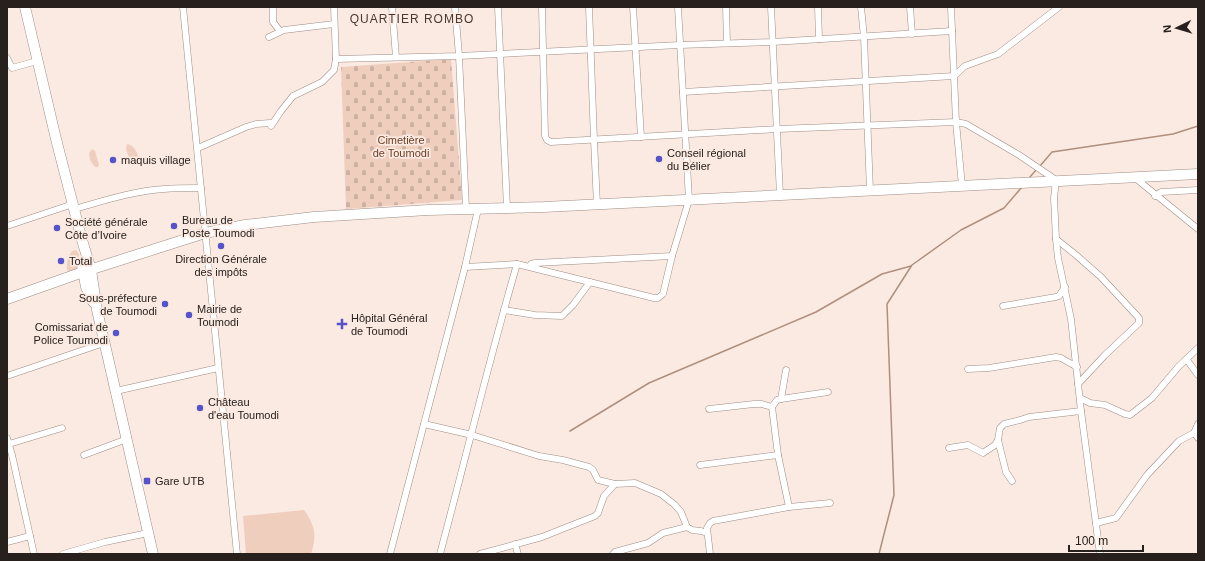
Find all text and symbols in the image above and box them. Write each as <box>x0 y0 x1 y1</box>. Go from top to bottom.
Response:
north arrow <box>1157 8 1197 48</box>
district label: QUARTIER ROMBO <box>350 12 474 26</box>
text: N <box>1161 24 1173 33</box>
park label: Cimetière de Toumodi <box>373 134 429 159</box>
place label: Conseil régional du Bélier <box>667 147 746 172</box>
place label: maquis village <box>121 154 191 166</box>
marker: Conseil régional du Bélier <box>654 154 664 164</box>
marker: maquis village <box>108 155 118 165</box>
place label: Bureau de Poste Toumodi <box>182 214 255 239</box>
place label: Société générale Côte d’Ivoire <box>65 216 148 241</box>
marker: Bureau de Poste Toumodi <box>169 221 179 231</box>
marker: Société générale Côte d’Ivoire <box>52 223 62 233</box>
marker: Direction Générale des impôts <box>216 241 226 251</box>
place label: Direction Générale des impôts <box>175 253 267 278</box>
place label: Total <box>69 255 92 267</box>
marker: Total <box>56 256 66 266</box>
place label: Sous-préfecture de Toumodi <box>79 292 157 317</box>
marker: Sous-préfecture de Toumodi <box>160 299 170 309</box>
place label: Mairie de Toumodi <box>197 303 242 328</box>
marker: Mairie de Toumodi <box>184 310 194 320</box>
place label: Hôpital Général de Toumodi <box>351 312 427 337</box>
marker: Hôpital Général de Toumodi <box>336 318 348 330</box>
place label: Comissariat de Police Toumodi <box>34 321 108 346</box>
marker: Comissariat de Police Toumodi <box>111 328 121 338</box>
place label: Château d'eau Toumodi <box>208 396 279 421</box>
marker: Château d'eau Toumodi <box>195 403 205 413</box>
place label: Gare UTB <box>155 475 205 487</box>
marker: Gare UTB <box>142 476 152 486</box>
scale bar <box>1069 527 1143 553</box>
text: 100 m <box>1075 534 1108 548</box>

